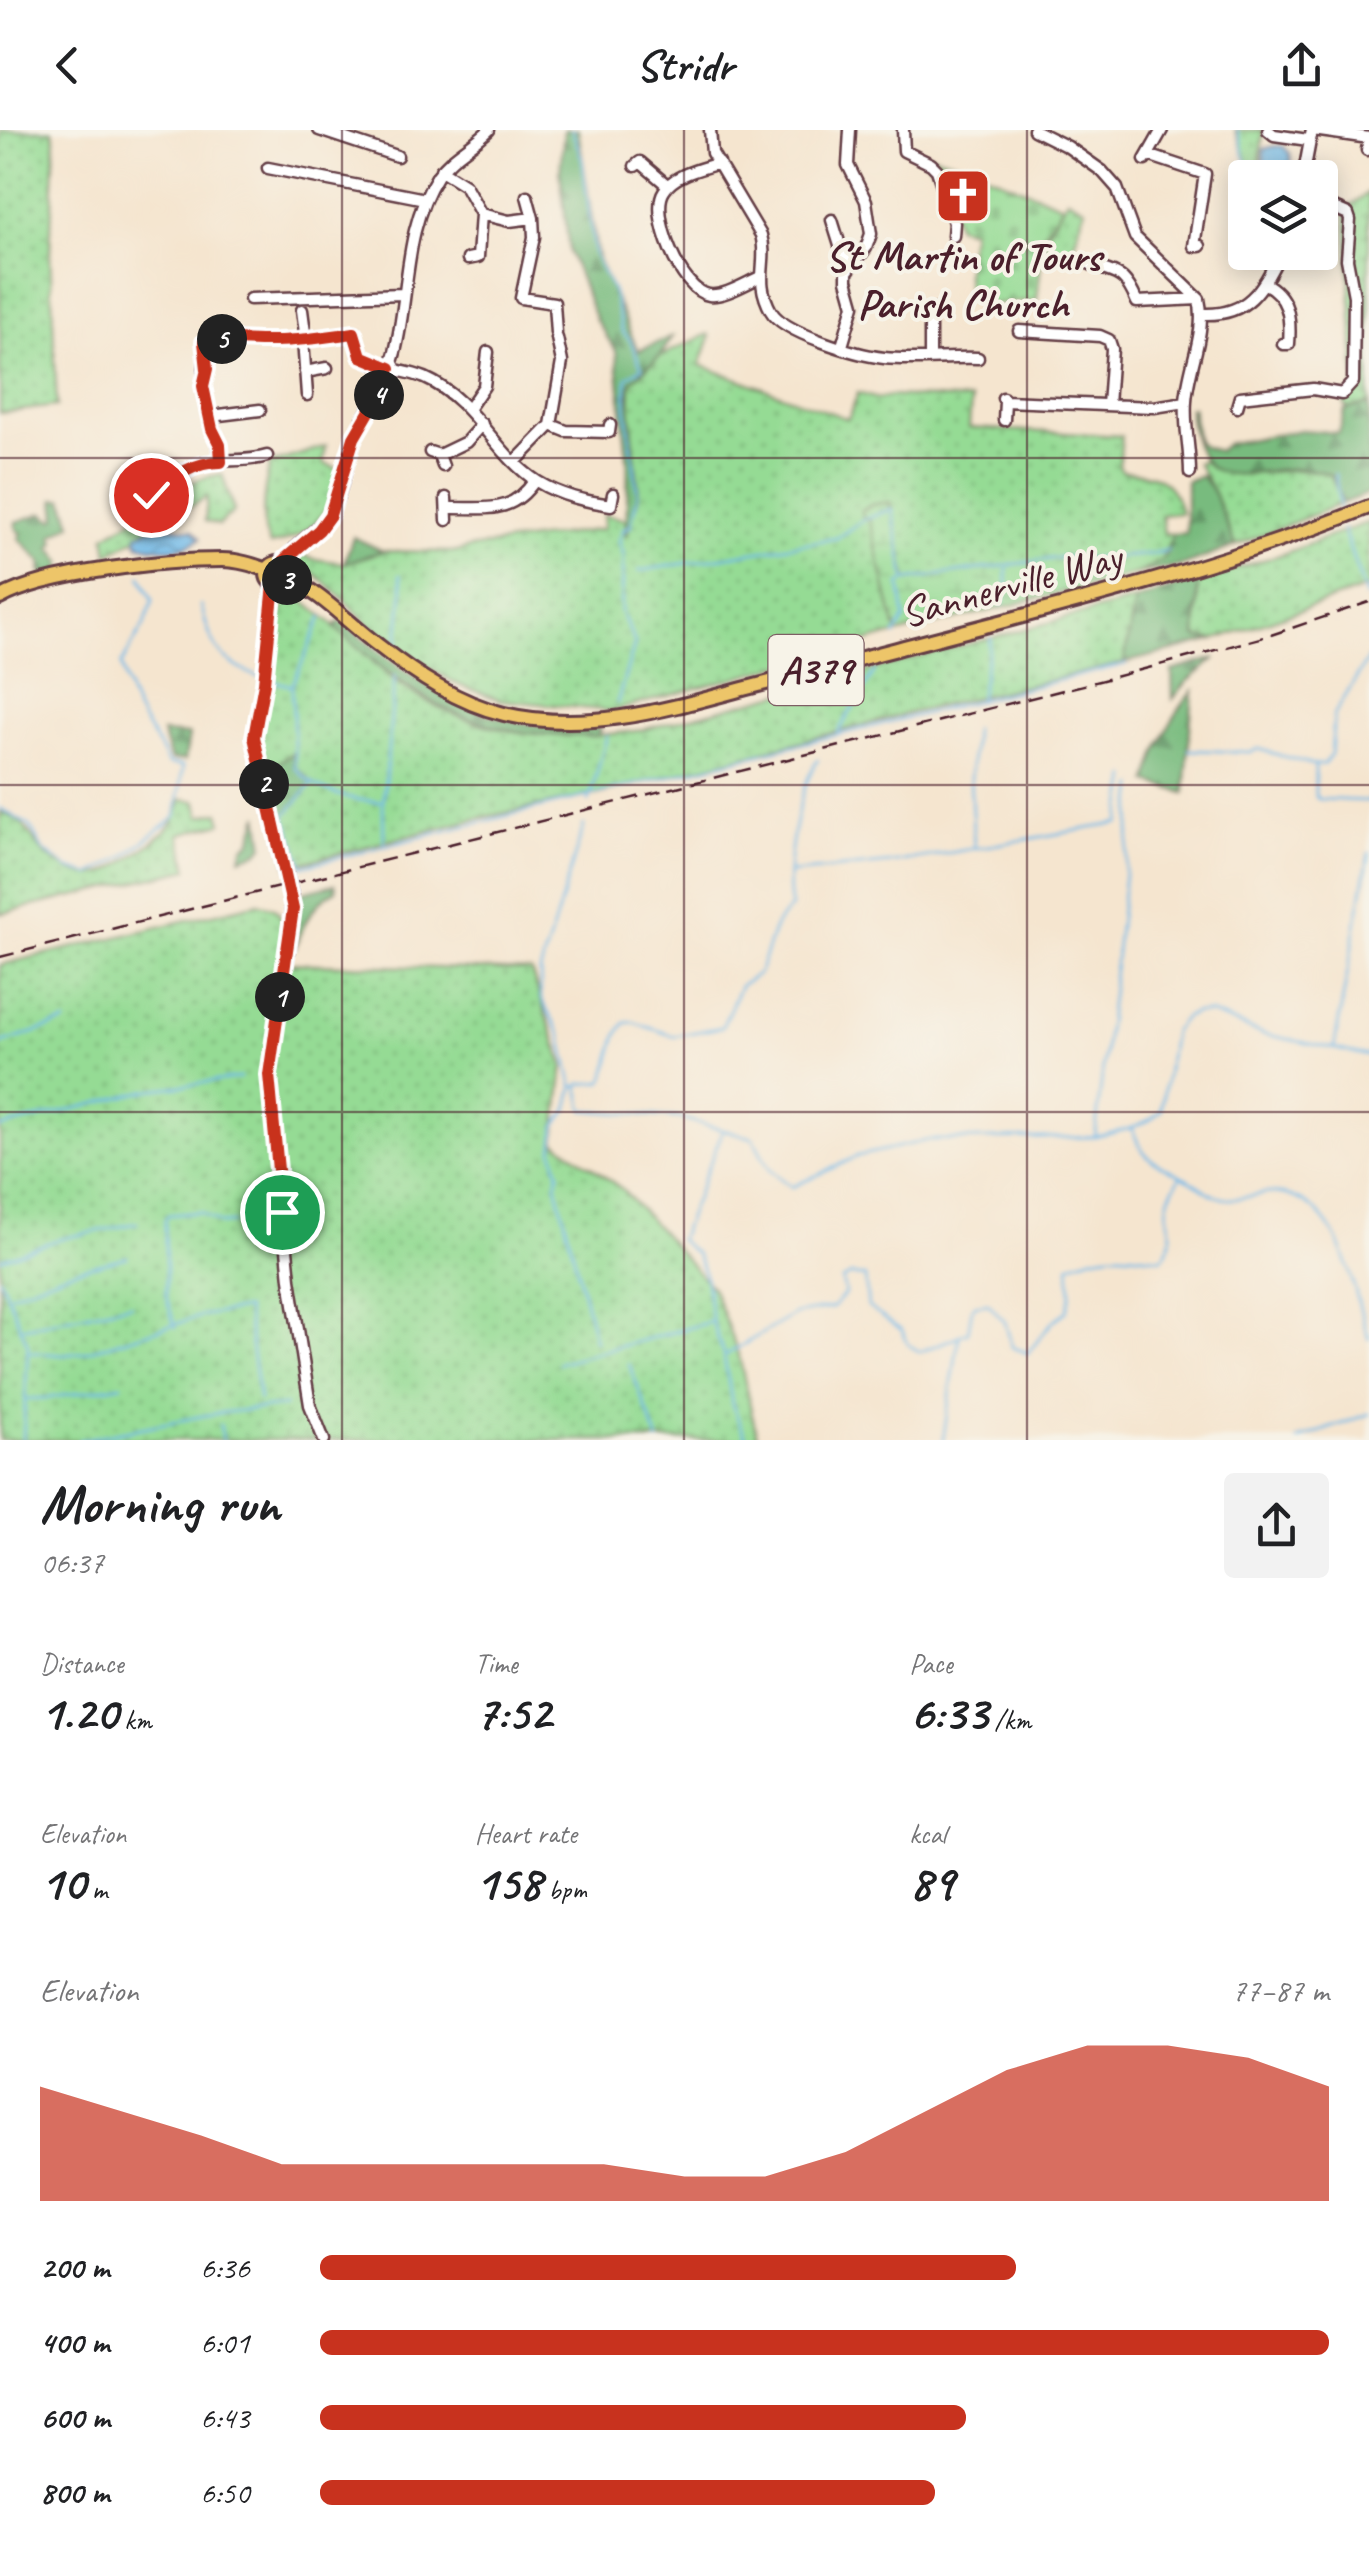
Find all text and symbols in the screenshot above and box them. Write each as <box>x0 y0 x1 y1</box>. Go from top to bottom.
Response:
text: Stridr <box>636 37 733 94</box>
icon: back <box>40 38 95 93</box>
icon: share <box>1274 38 1329 93</box>
map controls <box>1228 160 1338 270</box>
button: layers <box>1228 160 1338 270</box>
church icon: St Martin of Tours Parish Church <box>933 166 993 226</box>
place label: St Martin of Tours Parish Church <box>825 230 1105 331</box>
pin: 5 <box>197 314 247 364</box>
text: 5 <box>216 321 228 356</box>
pin: 4 <box>354 370 404 420</box>
text: 4 <box>373 377 385 412</box>
pin <box>109 453 194 538</box>
icon: check <box>124 468 179 523</box>
street label: Sannerville Way <box>895 529 1131 640</box>
pin: 3 <box>262 555 312 605</box>
text: 3 <box>281 562 293 597</box>
road number: A379 <box>768 635 864 705</box>
pin: 2 <box>239 759 289 809</box>
text: 2 <box>258 766 270 801</box>
pin: 1 <box>255 972 305 1022</box>
text: 1 <box>274 979 286 1014</box>
pin <box>240 1170 325 1255</box>
icon: arrive <box>255 1185 310 1240</box>
text: Morning run <box>40 1469 280 1539</box>
button: share <box>1224 1473 1329 1578</box>
text: 06:37 <box>40 1542 104 1583</box>
text: Distance <box>40 1646 124 1681</box>
text: Time <box>475 1646 518 1681</box>
text: Pace <box>909 1646 952 1681</box>
text: 1.20 <box>40 1681 117 1744</box>
text: 7:52 <box>475 1681 551 1744</box>
text: 6:33 <box>909 1681 988 1744</box>
text: km <box>117 1702 152 1737</box>
text: /km <box>988 1702 1031 1737</box>
text: Elevation <box>40 1816 126 1851</box>
text: Heart rate <box>475 1816 577 1851</box>
text: kcal <box>909 1816 946 1851</box>
text: 10 <box>40 1851 85 1914</box>
text: 158 <box>475 1851 541 1914</box>
text: 89 <box>909 1851 954 1914</box>
text: m <box>85 1872 107 1907</box>
text: bpm <box>541 1872 587 1907</box>
text: Elevation <box>40 1970 138 2011</box>
text: 77–87 m <box>1231 1970 1329 2011</box>
text: 200 m <box>40 2247 109 2288</box>
text: 6:36 <box>200 2247 250 2288</box>
text: 400 m <box>40 2322 109 2363</box>
text: 6:01 <box>200 2322 250 2363</box>
text: 600 m <box>40 2397 110 2438</box>
text: 6:43 <box>200 2397 250 2438</box>
text: 800 m <box>40 2472 109 2513</box>
text: 6:50 <box>200 2472 250 2513</box>

